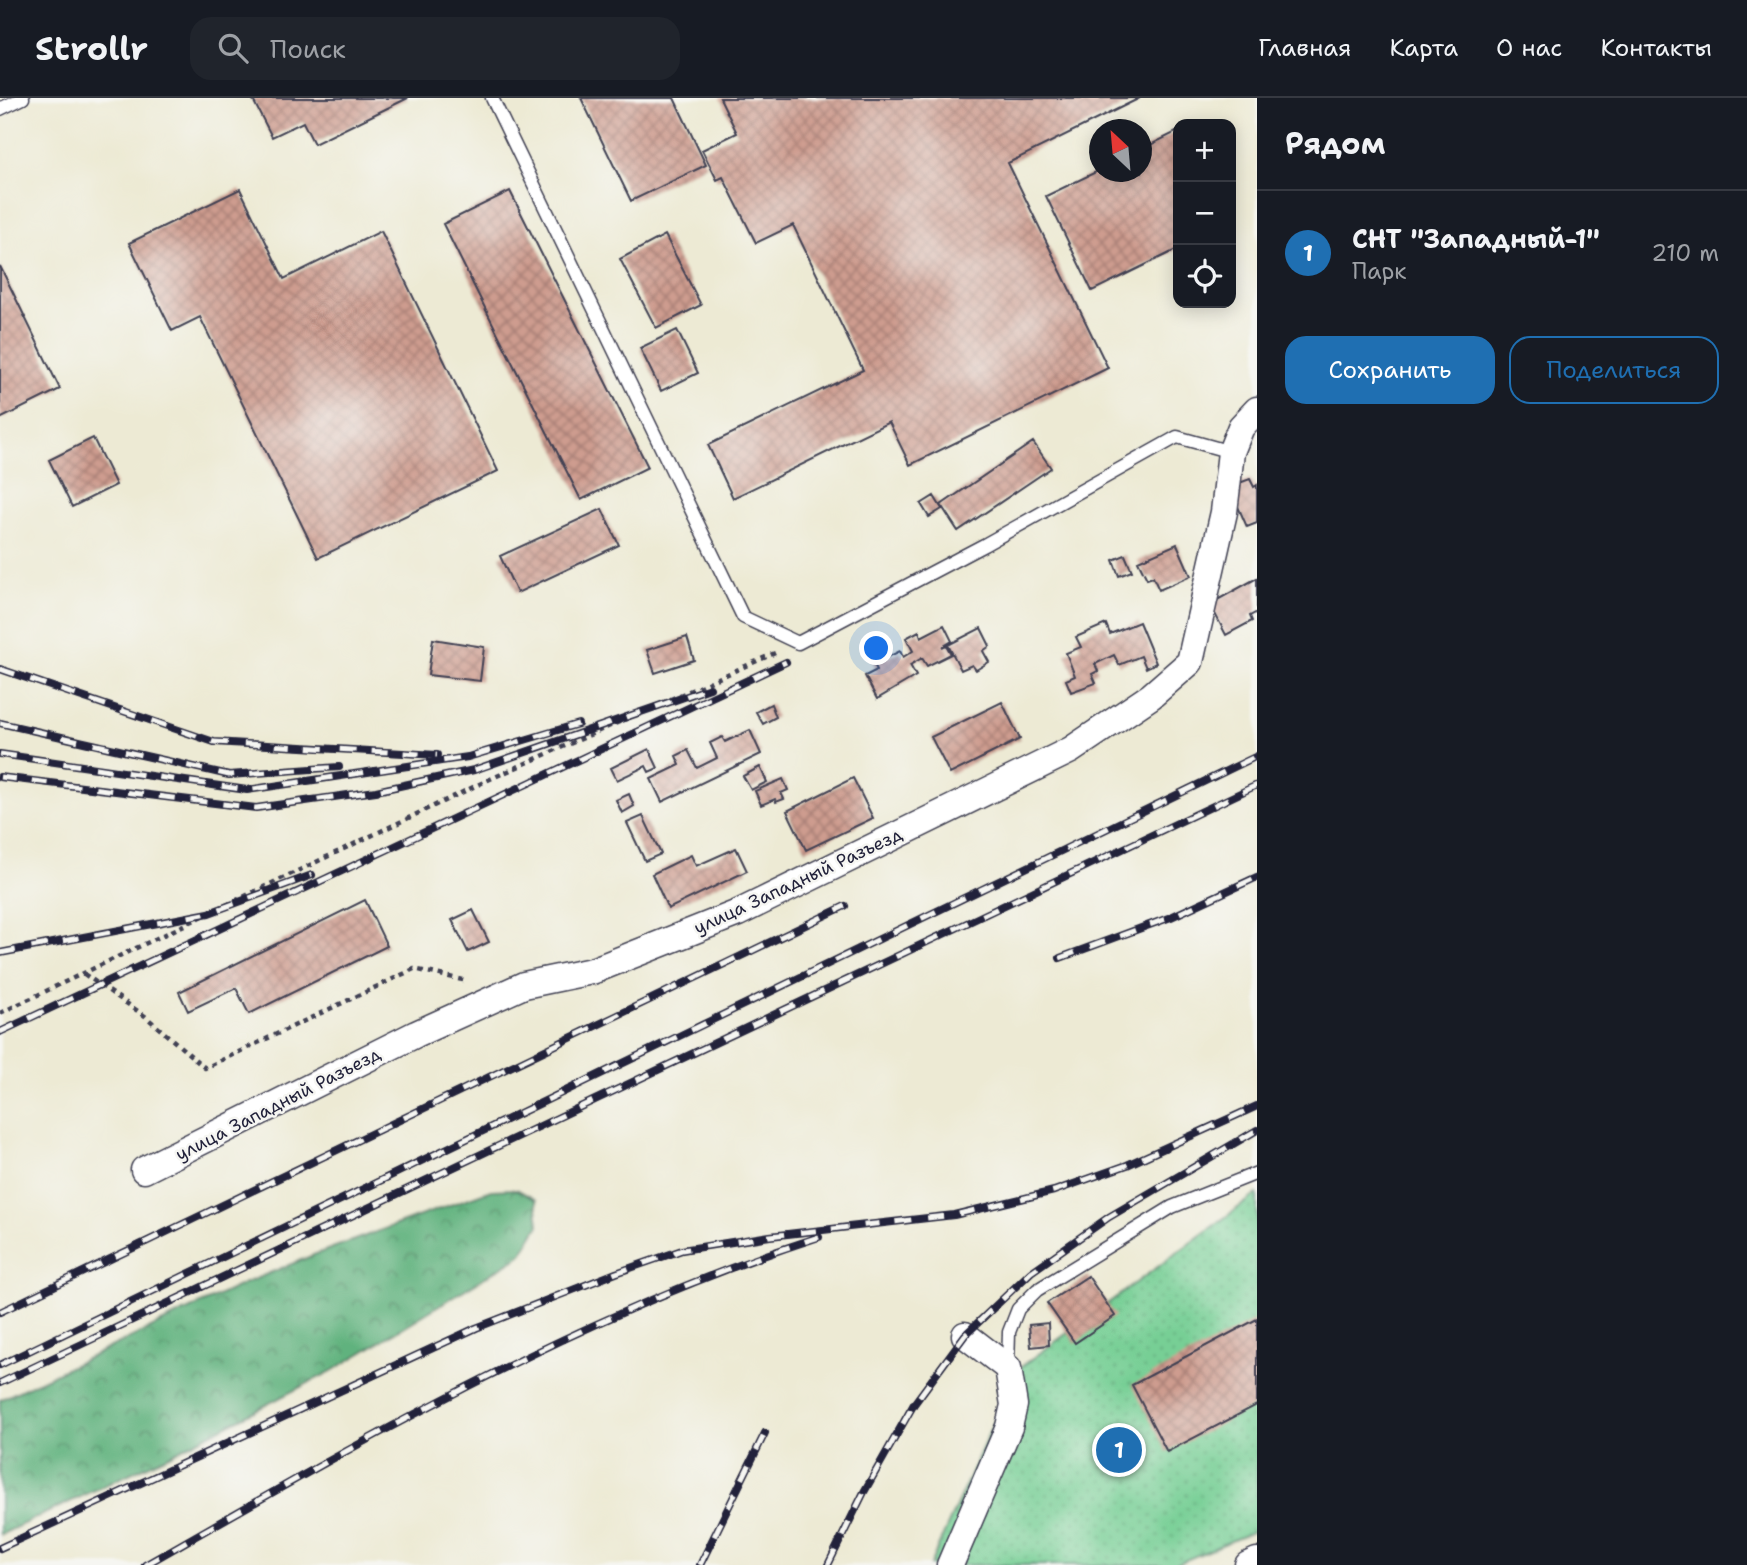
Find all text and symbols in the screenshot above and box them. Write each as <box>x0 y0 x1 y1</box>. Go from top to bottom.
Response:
search box <box>190 17 680 80</box>
text: Strollr <box>35 26 148 71</box>
icon: search <box>214 29 252 67</box>
text: Поиск <box>270 31 346 66</box>
text: Главная <box>1258 32 1351 64</box>
text: Карта <box>1389 32 1458 64</box>
text: О нас <box>1496 32 1562 64</box>
text: Контакты <box>1600 32 1712 64</box>
north arrow <box>1089 119 1152 182</box>
map controls <box>1173 119 1236 308</box>
button: + <box>1173 119 1236 182</box>
text: Рядом <box>1285 123 1385 164</box>
button: − <box>1173 182 1236 245</box>
text: СНТ "Западный-1" <box>1352 221 1600 256</box>
text: 1 <box>1303 238 1313 268</box>
text: 210 m <box>1651 238 1719 268</box>
button: locate <box>1173 245 1236 308</box>
text: Парк <box>1352 256 1407 286</box>
button: Сохранить <box>1285 336 1495 404</box>
button: Поделиться <box>1509 336 1719 404</box>
your location <box>859 631 893 665</box>
street label: улица Западный Разъезд <box>690 822 907 940</box>
street label: улица Западный Разъезд <box>171 1041 385 1166</box>
pin: 1 <box>1096 1424 1142 1476</box>

